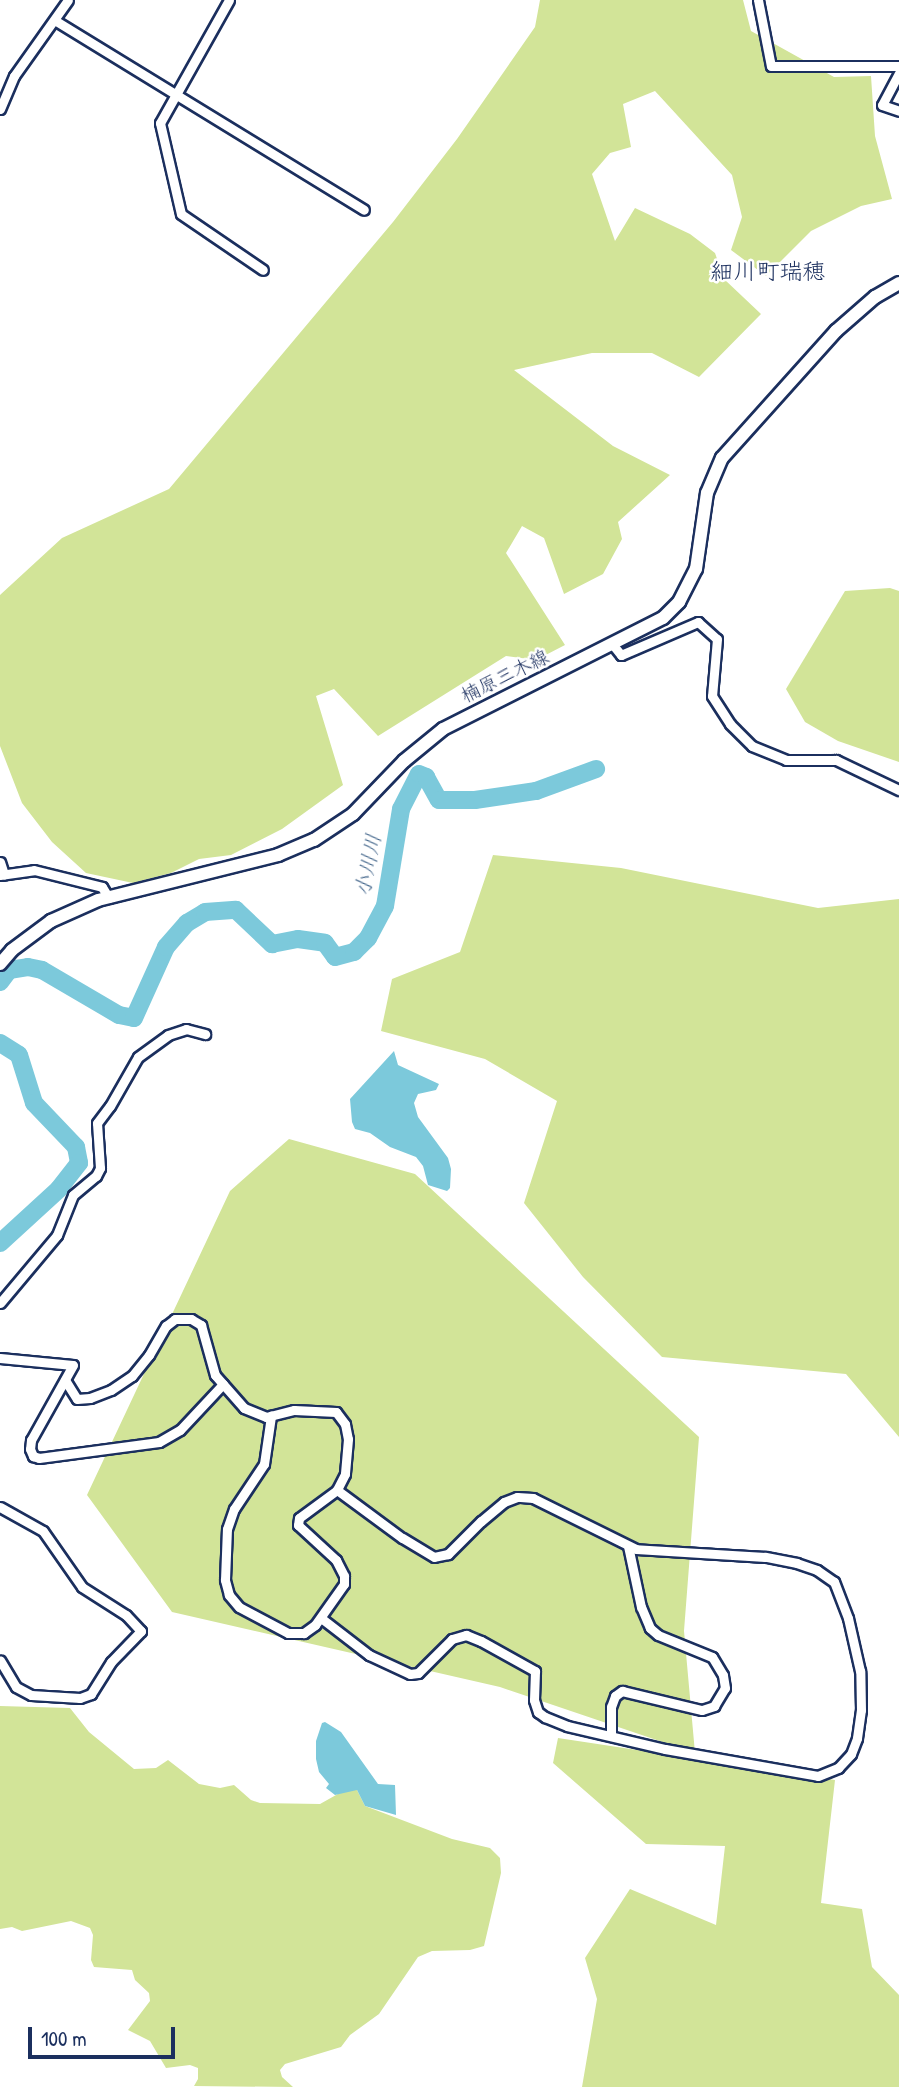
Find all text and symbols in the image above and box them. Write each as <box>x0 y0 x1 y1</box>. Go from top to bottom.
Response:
district label: 細川町瑞穂 <box>711 257 825 285</box>
street label: 楠原三木線 <box>457 645 553 707</box>
water label: 小川川 <box>350 832 386 898</box>
scale bar <box>32 2014 178 2058</box>
text: 100 m <box>41 2024 87 2053</box>

